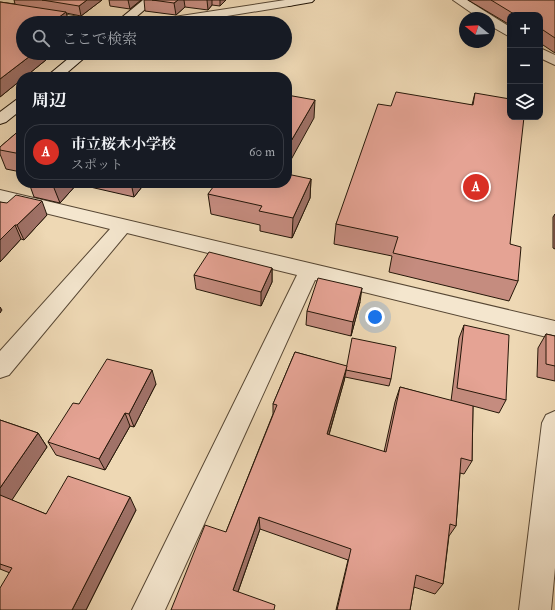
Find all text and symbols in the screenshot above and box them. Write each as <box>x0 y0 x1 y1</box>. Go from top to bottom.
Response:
north arrow <box>459 12 495 48</box>
map controls <box>507 12 543 120</box>
button: + <box>507 12 543 48</box>
search box <box>16 16 292 60</box>
icon: search <box>30 27 52 49</box>
text: ここで検索 <box>62 30 137 49</box>
button: − <box>507 48 543 84</box>
button: layers <box>507 84 543 120</box>
text: 周辺 <box>32 90 66 111</box>
text: 市立桜木小学校 <box>71 135 176 154</box>
text: A <box>42 144 50 160</box>
text: 60 m <box>249 144 275 160</box>
text: スポット <box>71 157 123 173</box>
pin: A <box>463 172 489 202</box>
your location <box>365 307 385 327</box>

